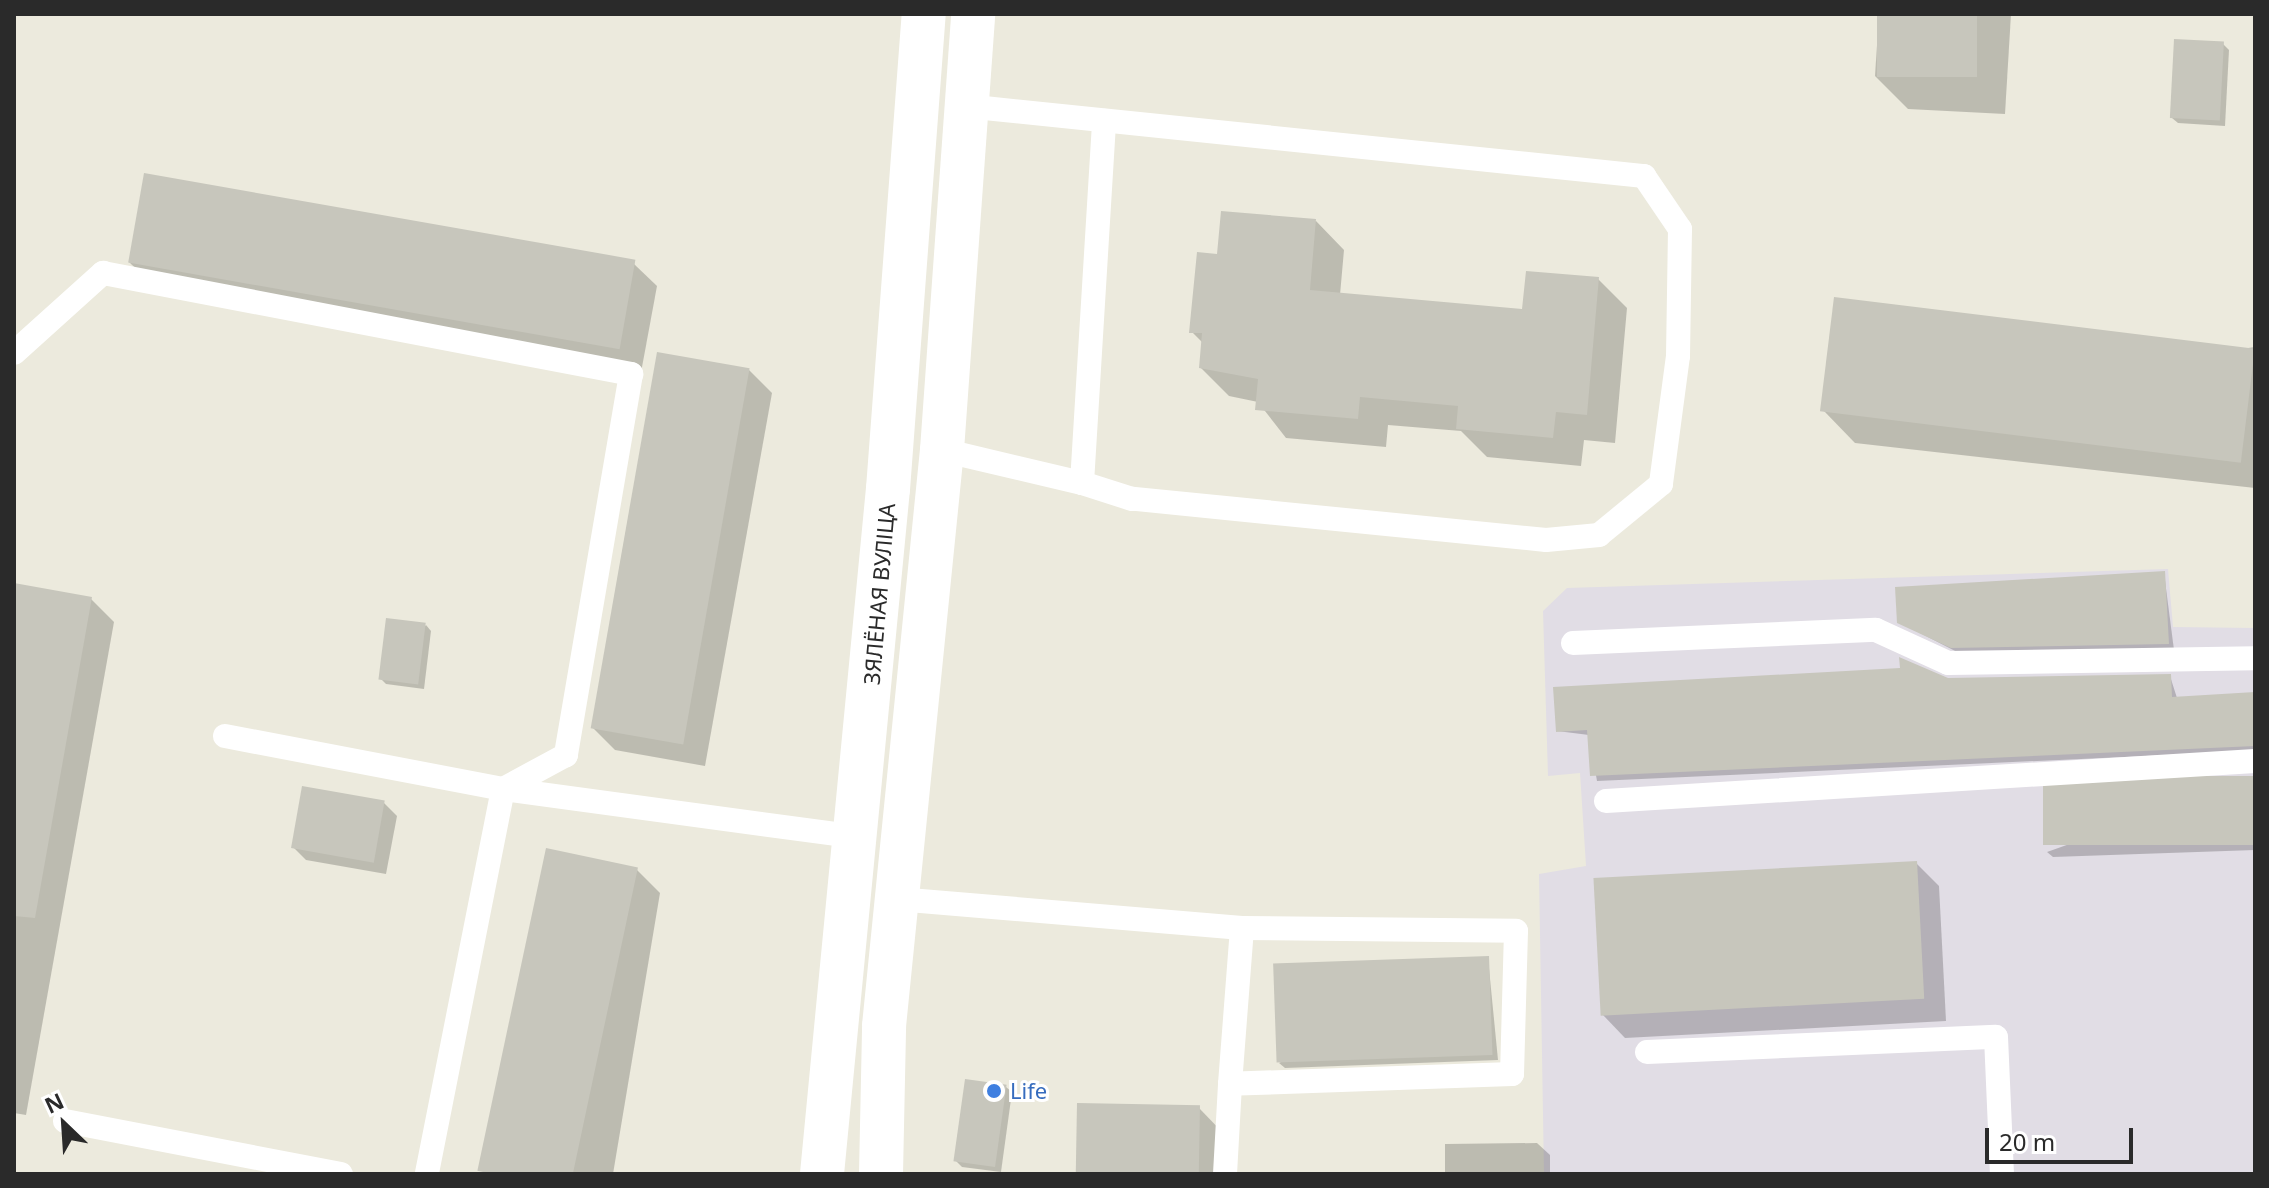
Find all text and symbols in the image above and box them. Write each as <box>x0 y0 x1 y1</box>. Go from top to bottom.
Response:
street label: ЗЯЛЁНАЯ ВУЛІЦА <box>858 502 900 686</box>
place label: Life <box>1010 1078 1047 1104</box>
marker: Life <box>985 1082 1003 1100</box>
north arrow <box>24 1084 104 1164</box>
text: N <box>39 1085 68 1120</box>
scale bar <box>1989 1112 2137 1162</box>
text: 20 m <box>1999 1125 2055 1158</box>

